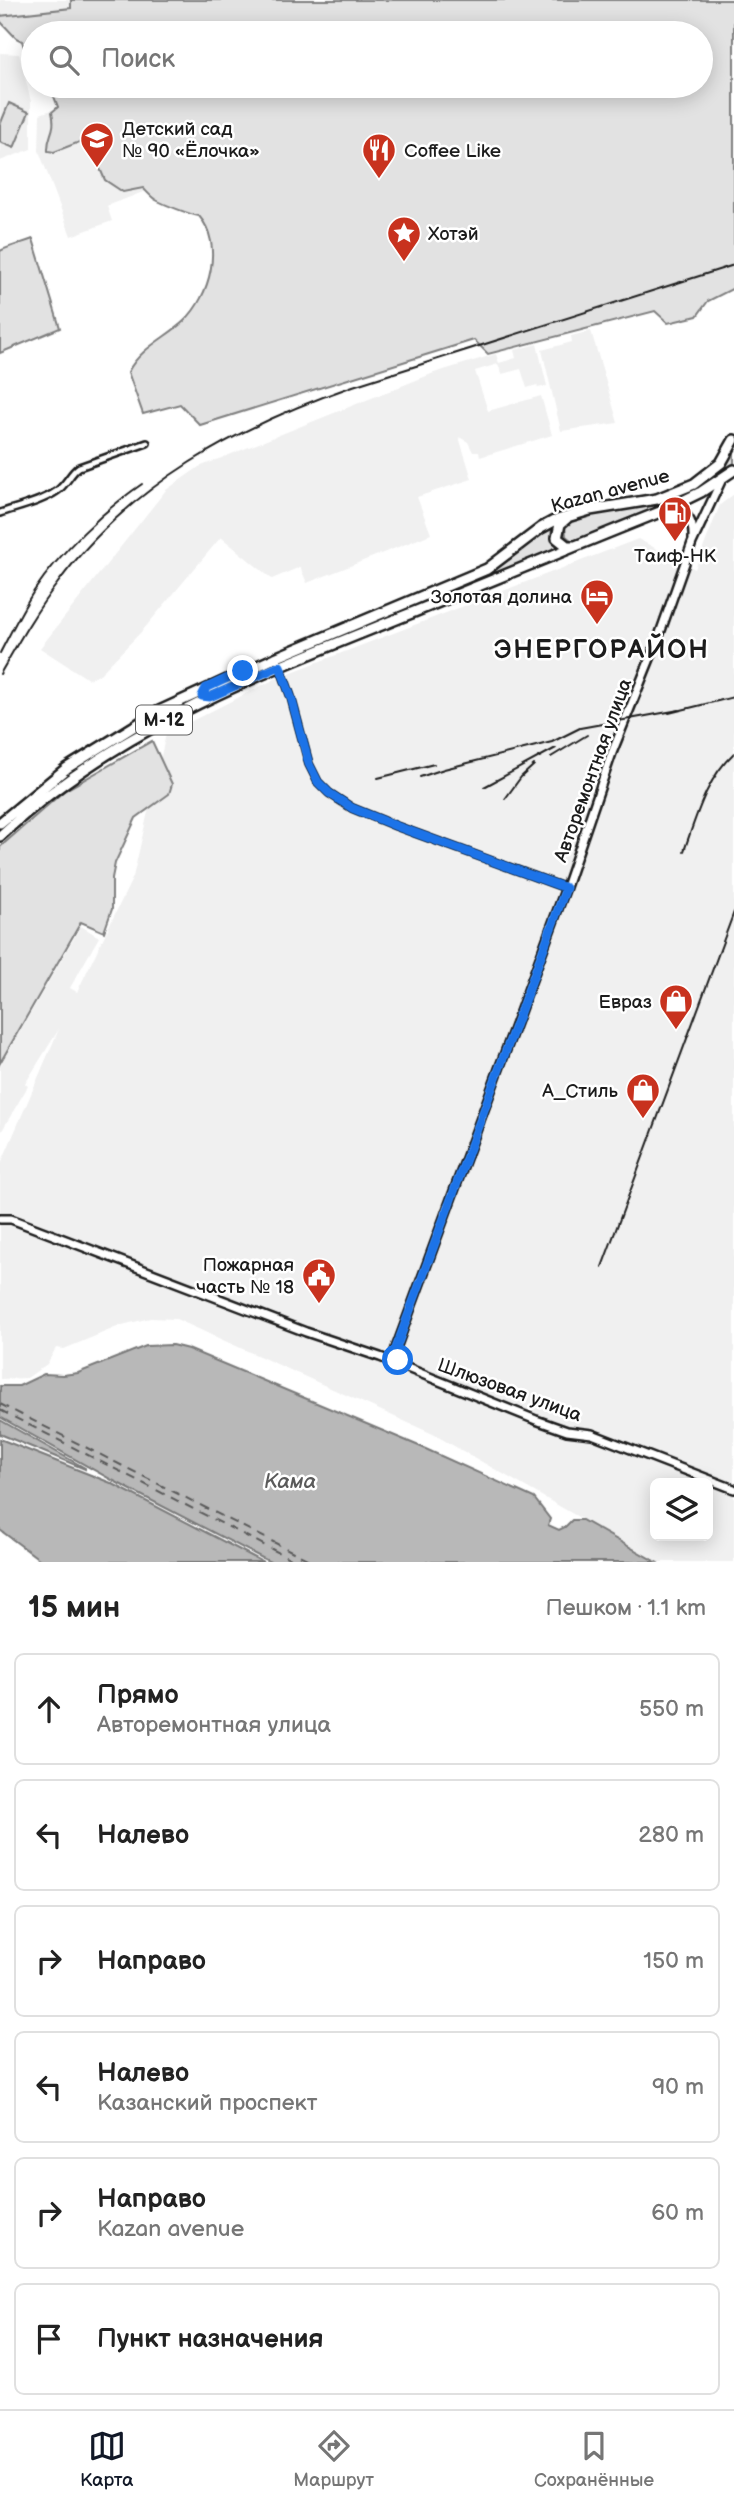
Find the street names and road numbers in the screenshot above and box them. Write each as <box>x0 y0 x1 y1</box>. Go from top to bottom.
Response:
street label: Kazan avenue <box>549 465 672 518</box>
street label: Авторемонтная улица <box>549 676 637 866</box>
road number: М-12 <box>136 706 192 734</box>
street label: Шлюзовая улица <box>434 1354 585 1427</box>

